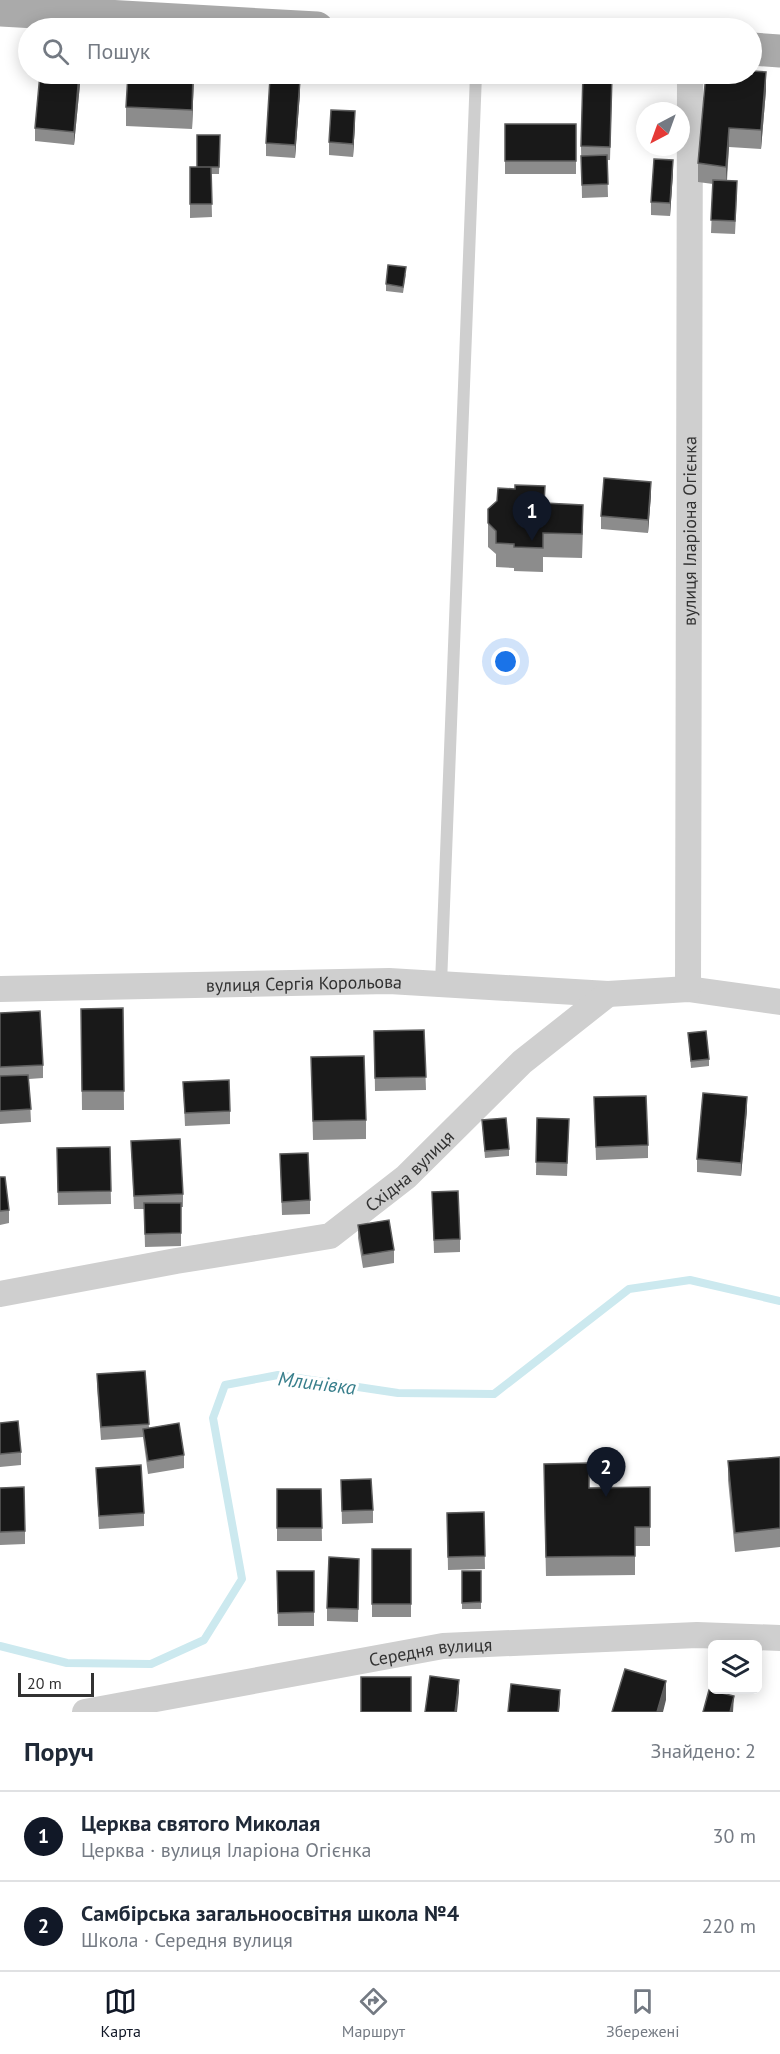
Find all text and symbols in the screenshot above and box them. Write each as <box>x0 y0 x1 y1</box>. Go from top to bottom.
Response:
search box <box>18 18 762 84</box>
icon: search <box>39 35 72 68</box>
text: Пошук <box>87 37 150 65</box>
north arrow <box>636 102 690 156</box>
street label: вулиця Іларіона Огієнка <box>677 436 701 626</box>
pin: 1 <box>512 492 552 541</box>
your location <box>491 647 520 676</box>
street label: вулиця Сергія Корольова <box>206 969 403 996</box>
street label: Східна вулиця <box>360 1125 459 1216</box>
water label: Млинівка <box>277 1365 358 1401</box>
pin: 2 <box>586 1448 626 1497</box>
street label: Середня вулиця <box>367 1632 493 1671</box>
map controls <box>708 1640 762 1694</box>
button: layers <box>708 1640 762 1694</box>
scale bar <box>18 1670 94 1698</box>
text: 20 m <box>27 1673 62 1693</box>
text: Поруч <box>24 1735 94 1768</box>
text: Знайдено: 2 <box>650 1738 756 1764</box>
text: Церква святого Миколая <box>81 1809 320 1837</box>
text: 1 <box>38 1823 49 1849</box>
text: 30 m <box>713 1823 756 1849</box>
text: Церква · вулиця Іларіона Огієнка <box>81 1837 371 1863</box>
text: Самбірська загальноосвітня школа №4 <box>81 1899 459 1927</box>
text: 2 <box>38 1913 49 1939</box>
text: 220 m <box>702 1913 756 1939</box>
text: Школа · Середня вулиця <box>81 1927 293 1953</box>
tab: Карта <box>100 1985 141 2041</box>
tab: Маршрут <box>342 1985 405 2041</box>
tab: Збережені <box>606 1985 680 2041</box>

